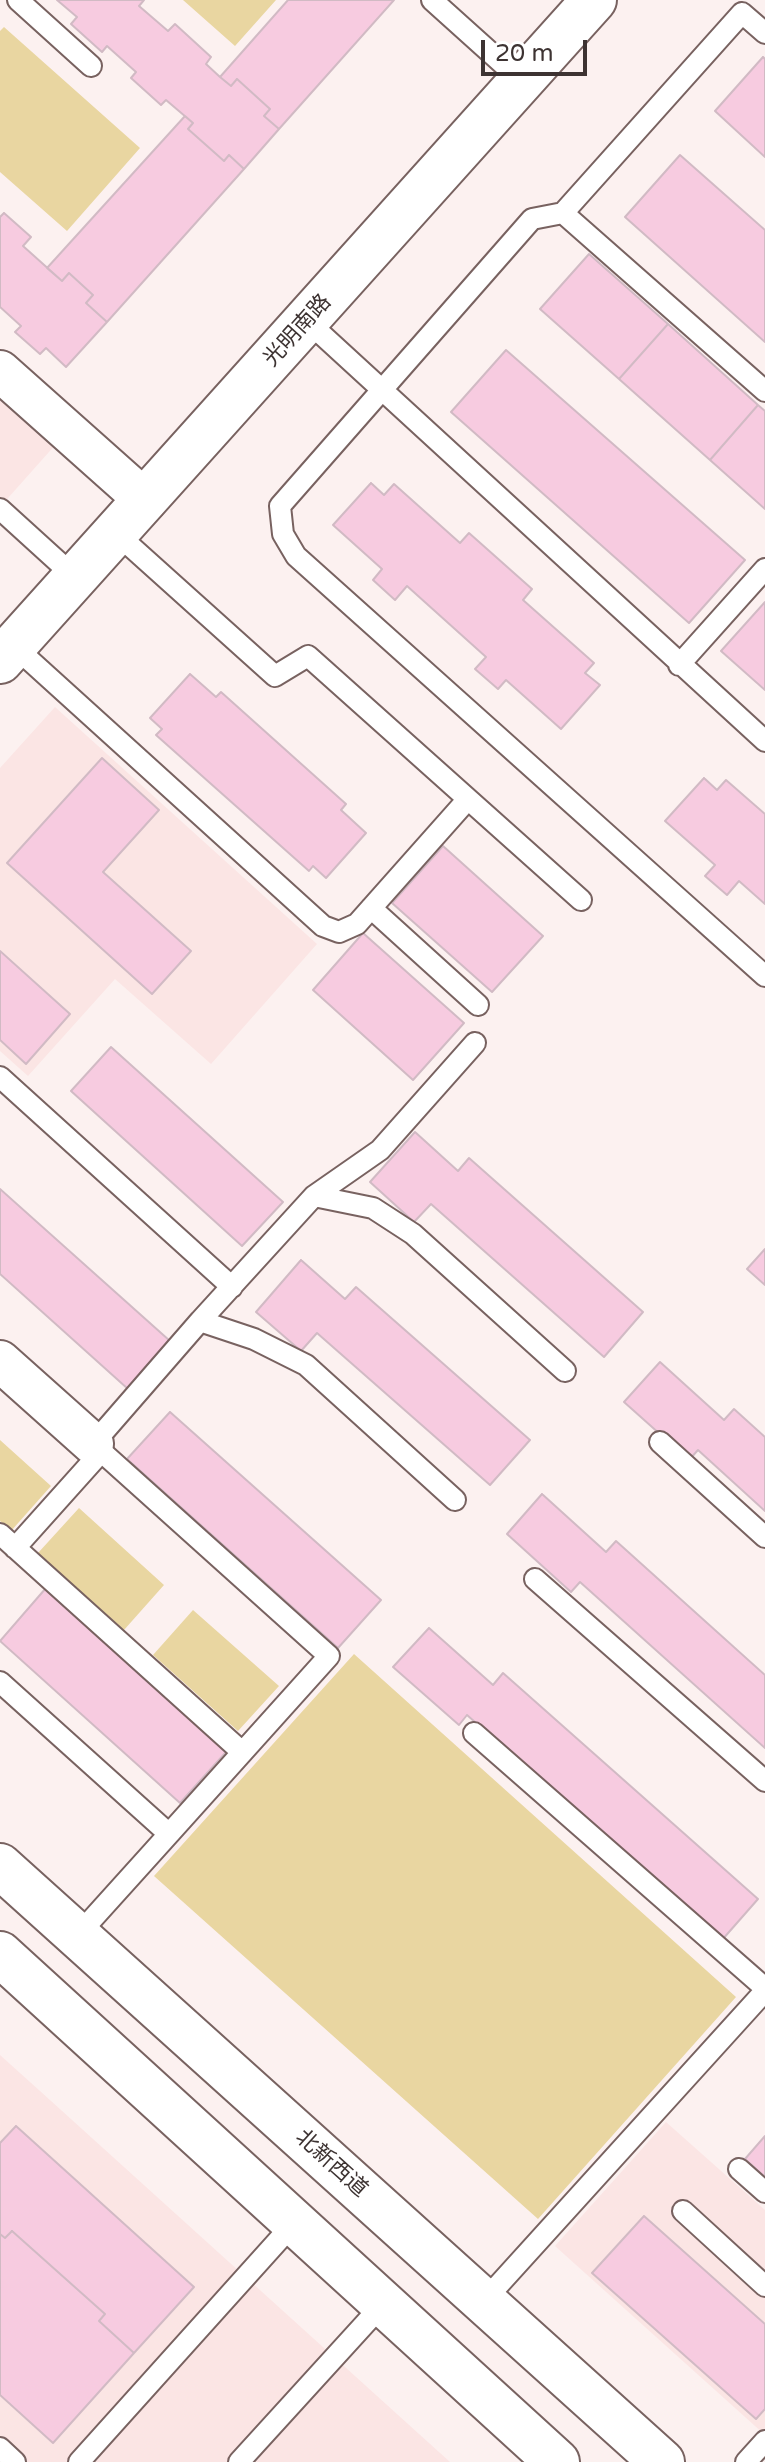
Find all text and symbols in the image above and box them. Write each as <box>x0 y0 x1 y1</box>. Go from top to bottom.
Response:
scale bar <box>485 24 591 74</box>
text: 20 m <box>495 39 553 68</box>
street label: 光明南路 <box>259 289 337 373</box>
street label: 北新西道 <box>289 2125 373 2203</box>

